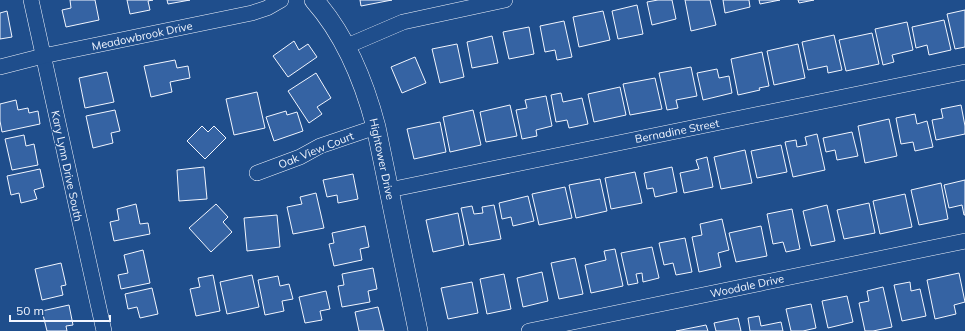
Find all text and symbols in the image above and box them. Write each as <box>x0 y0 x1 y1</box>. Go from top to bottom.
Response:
street label: Meadowbrook Drive <box>90 18 194 54</box>
street label: Kary Lynn Drive South <box>48 109 86 223</box>
street label: Bernadine Street <box>634 116 720 146</box>
street label: Hightower Drive <box>367 117 397 201</box>
street label: Oak View Court <box>276 128 356 172</box>
street label: Woodale Drive <box>709 271 785 301</box>
scale bar <box>10 297 110 323</box>
text: 50 m <box>16 303 44 318</box>

